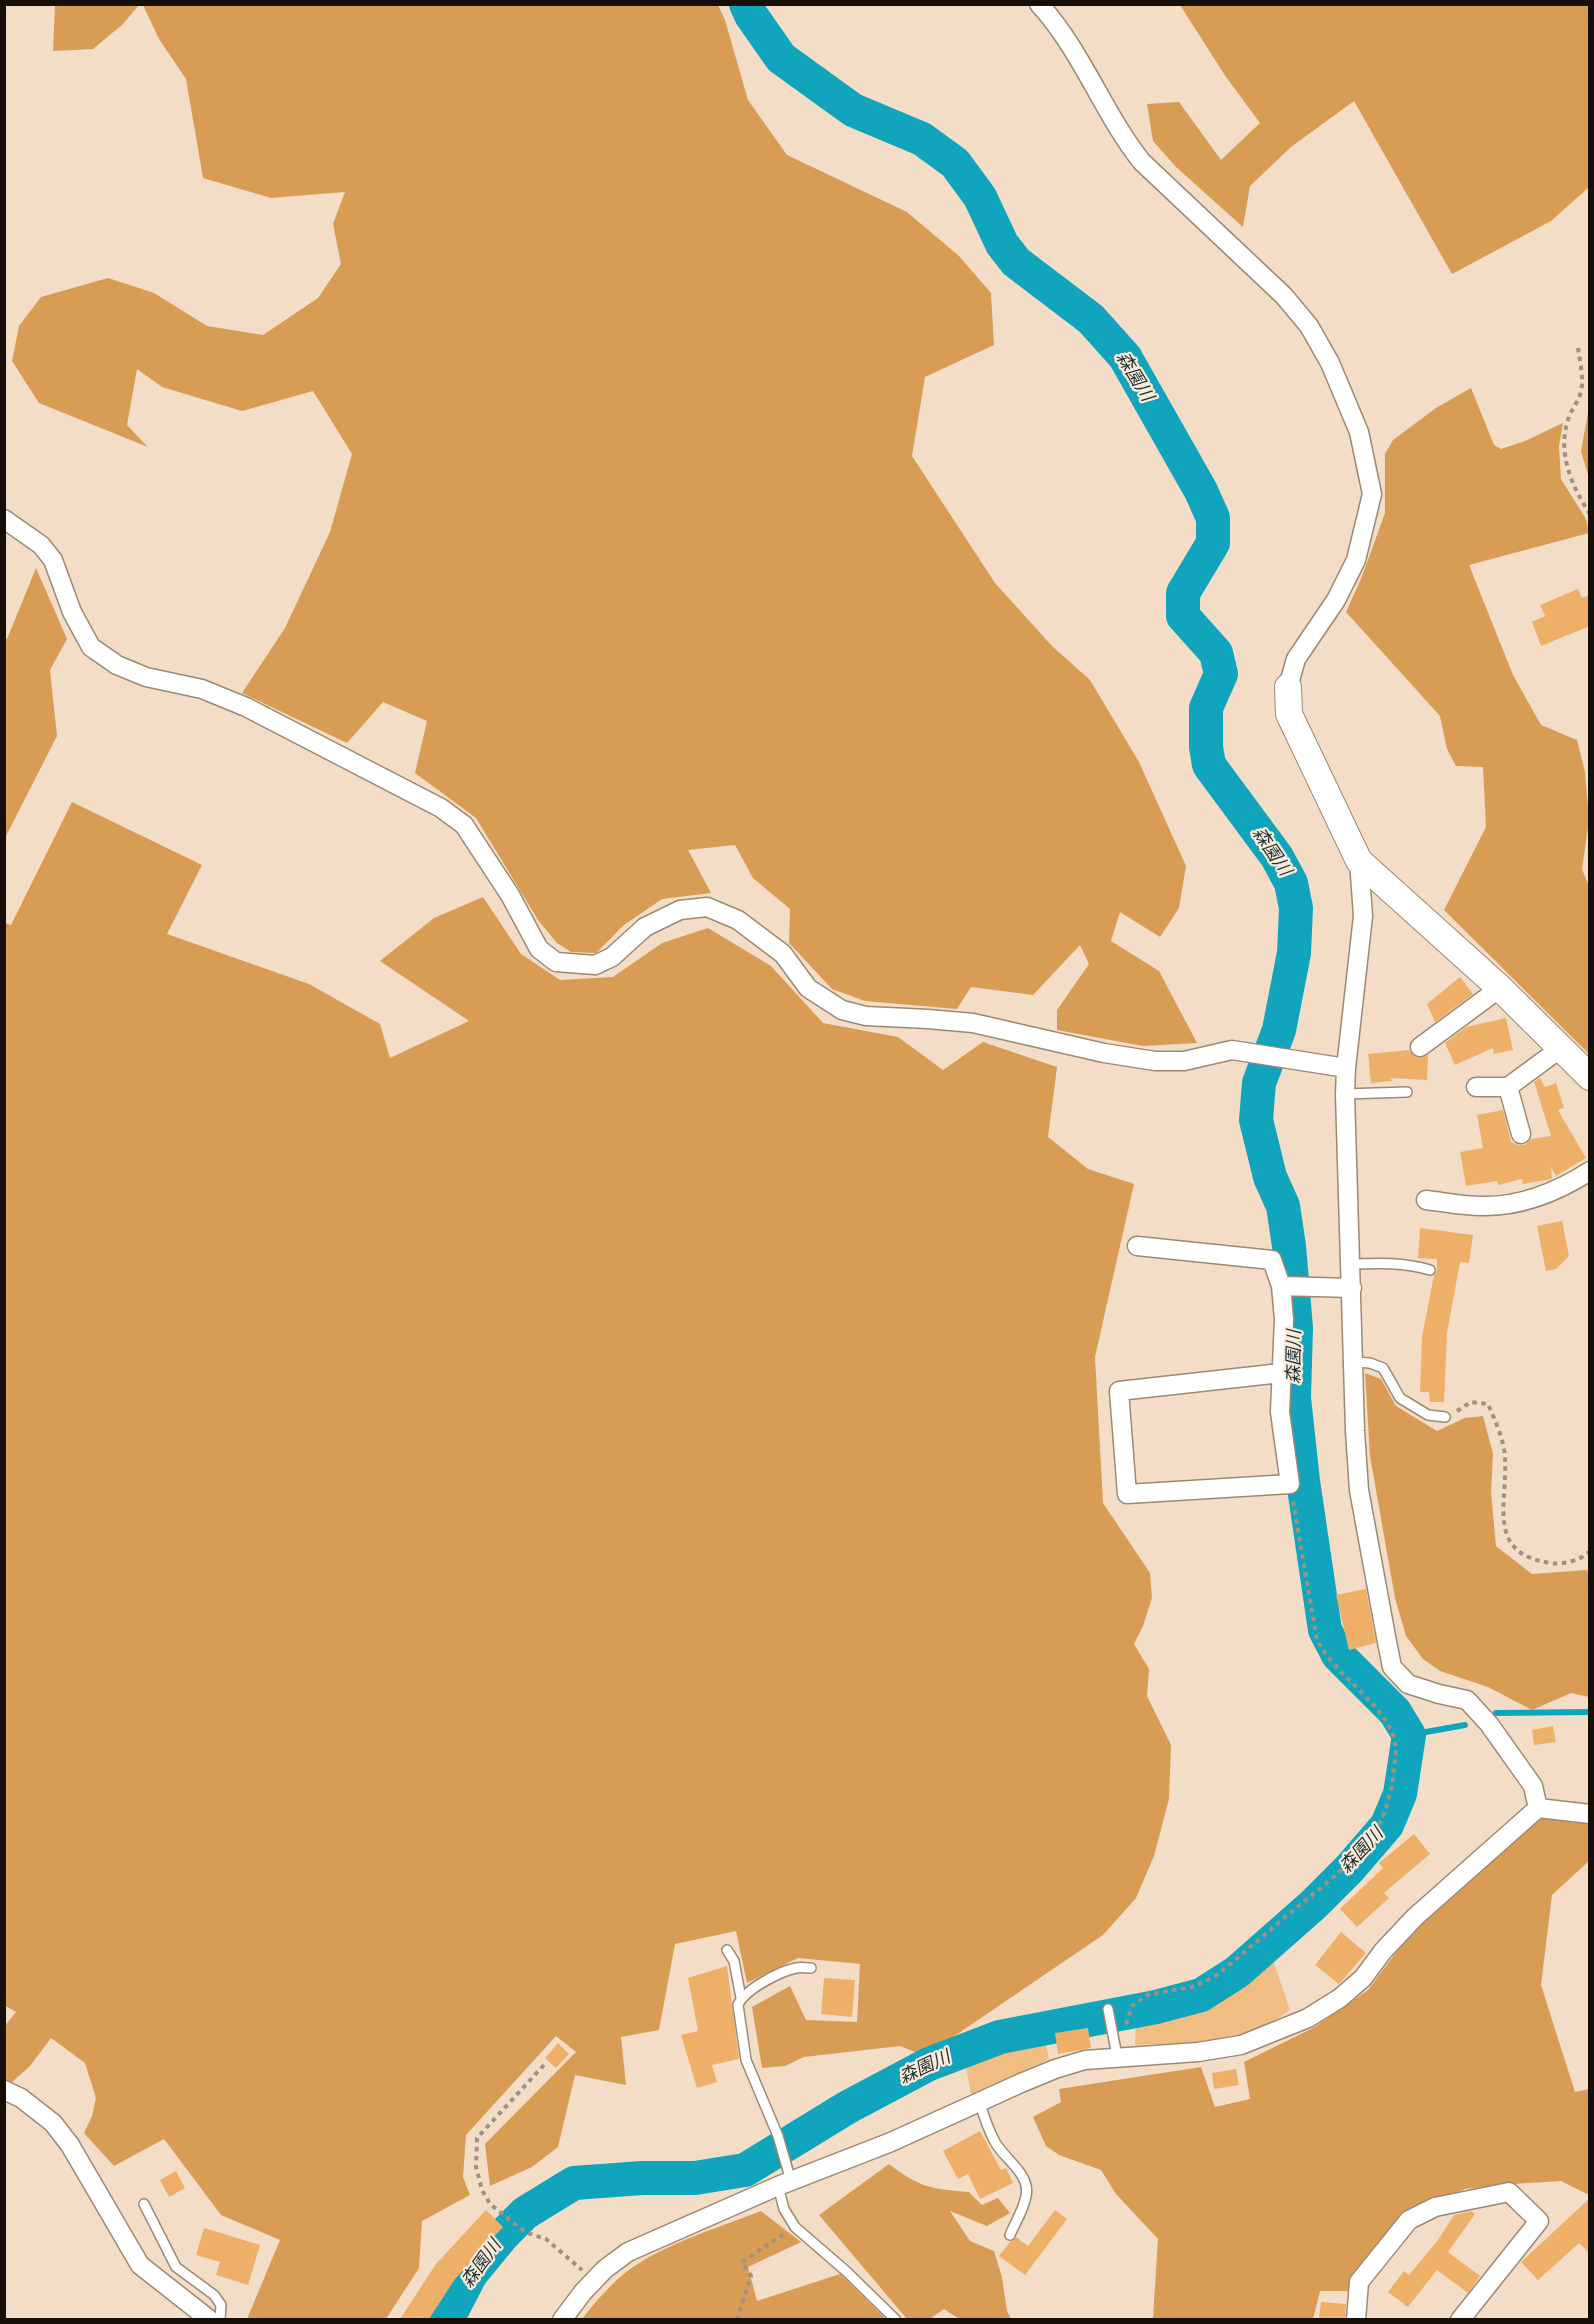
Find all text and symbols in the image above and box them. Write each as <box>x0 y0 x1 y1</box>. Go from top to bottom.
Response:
water label: 森園川 <box>1111 348 1157 406</box>
water label: 森園川 <box>1247 824 1295 880</box>
water label: 森園川 <box>1284 1330 1306 1384</box>
water label: 森園川 <box>1336 1824 1388 1878</box>
water label: 森園川 <box>896 2047 954 2089</box>
water label: 森園川 <box>457 2236 507 2292</box>

